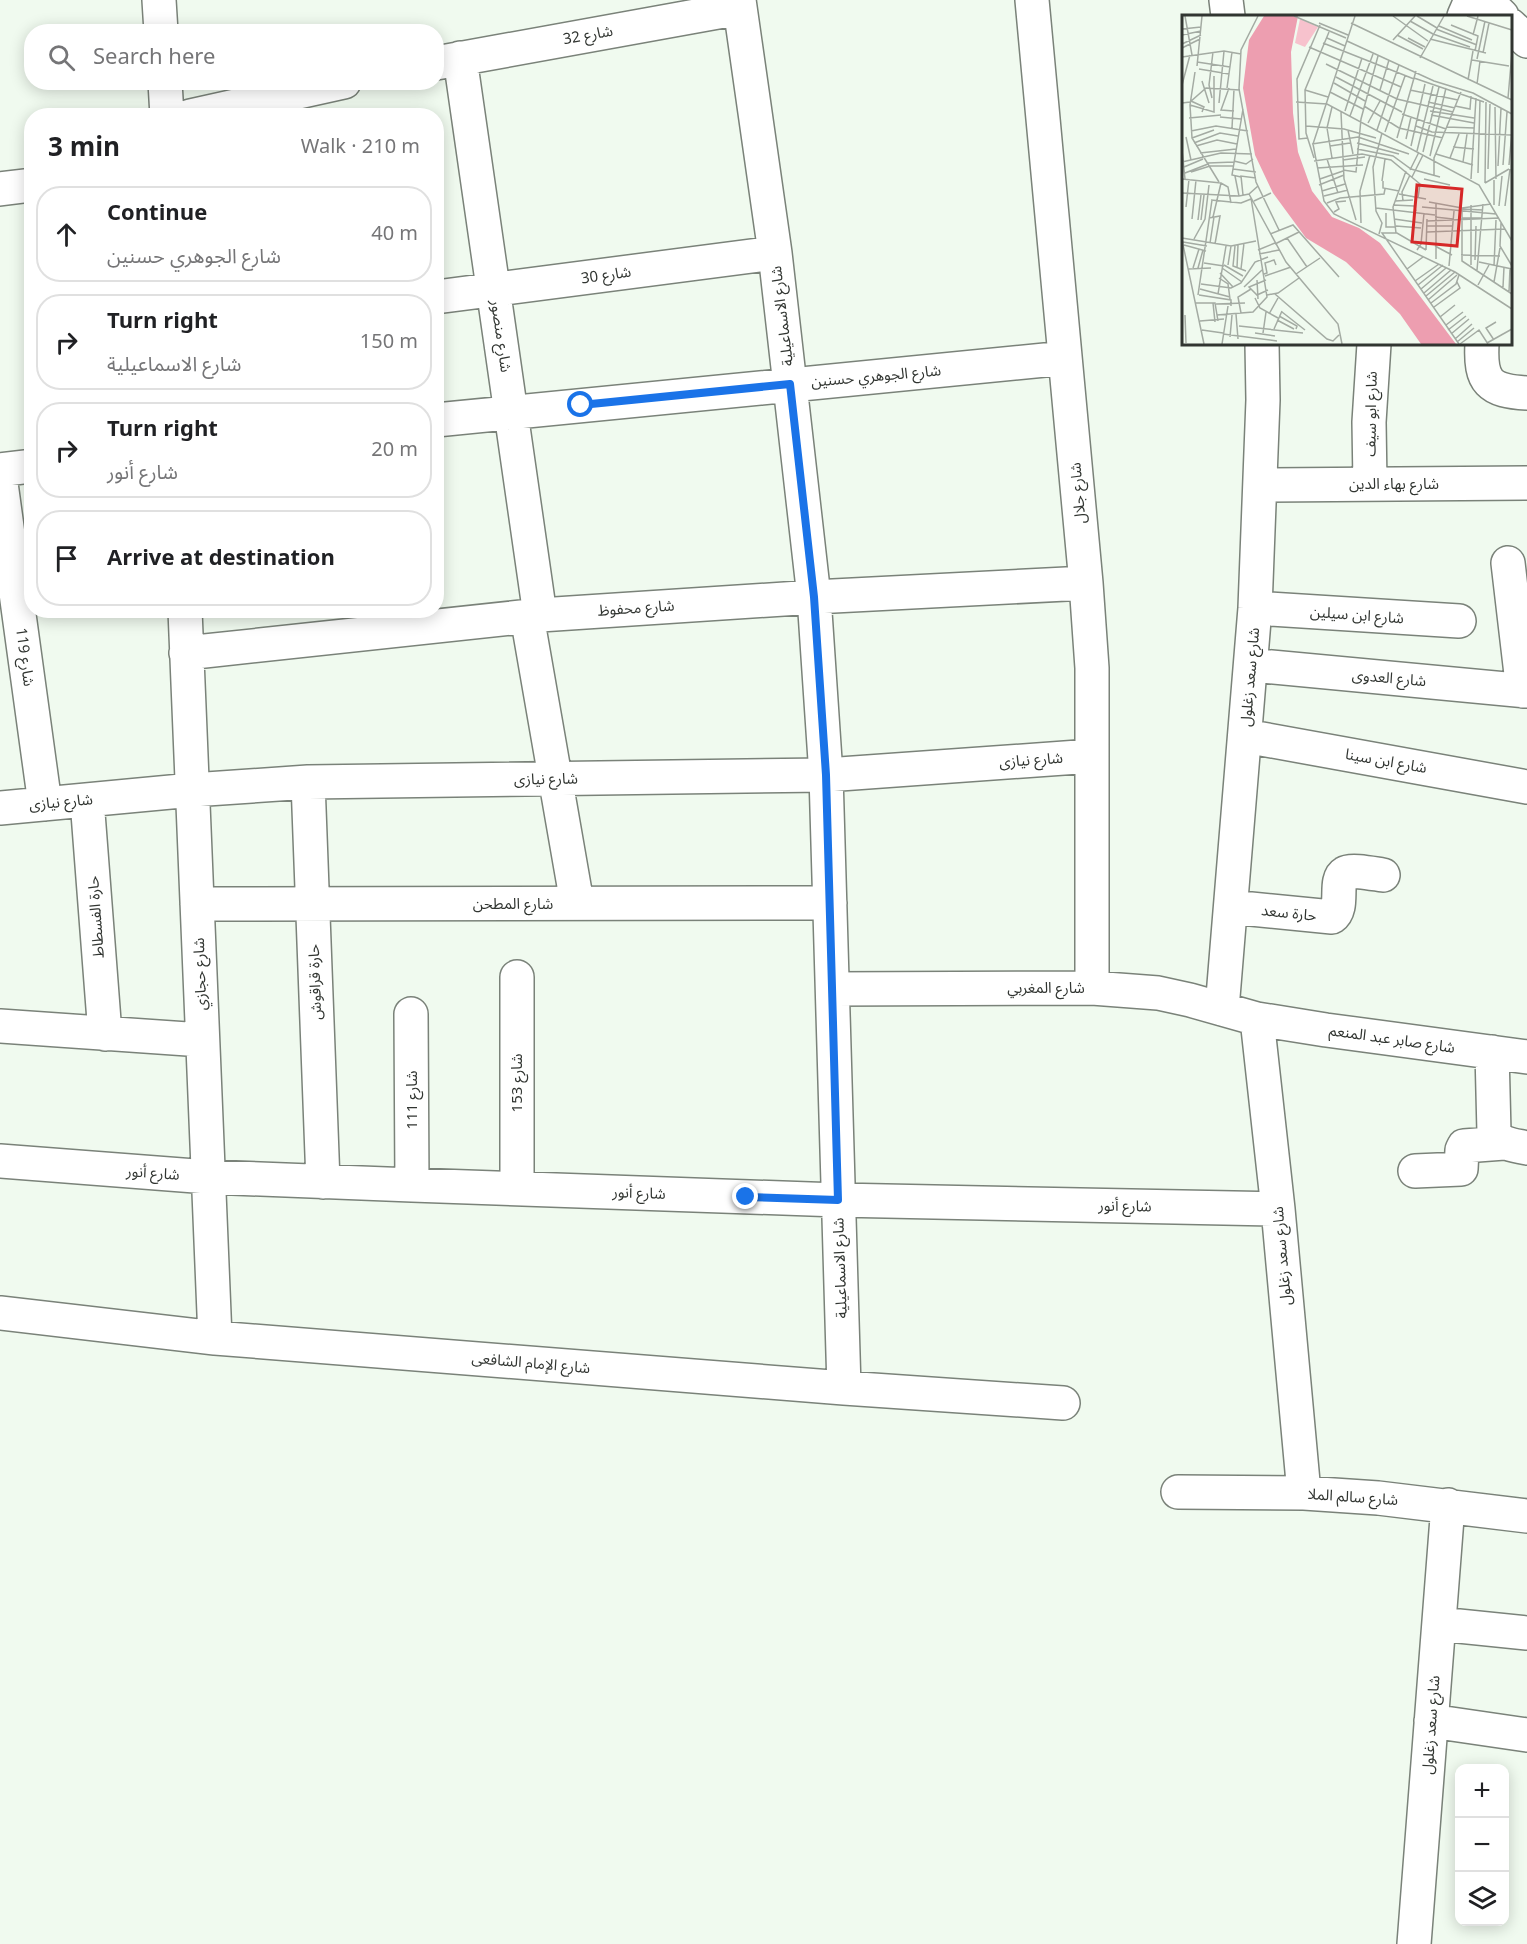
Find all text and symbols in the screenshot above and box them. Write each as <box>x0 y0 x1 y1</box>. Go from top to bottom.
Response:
street label: شارع 32 <box>560 15 616 55</box>
inset map <box>1182 15 1512 345</box>
search box <box>24 24 444 90</box>
text: Search here <box>93 34 215 80</box>
icon: search <box>45 41 78 74</box>
text: 3 min <box>48 120 120 175</box>
text: Walk · 210 m <box>301 126 420 168</box>
text: Continue <box>107 190 207 236</box>
text: 40 m <box>371 213 418 255</box>
icon: ahead <box>50 218 83 251</box>
text: شارع الجوهري حسنين <box>107 236 281 278</box>
street label: شارع 30 <box>579 256 633 294</box>
street label: شارع الاسماعيلية <box>760 264 804 368</box>
street label: شارع منصور <box>480 297 522 375</box>
text: Turn right <box>107 298 218 344</box>
text: 150 m <box>360 321 418 363</box>
icon: right <box>50 326 83 359</box>
text: شارع الاسماعيلية <box>107 344 241 386</box>
street label: شارع الجوهري حسنين <box>810 354 943 398</box>
street label: شارع ابو سيف <box>1354 371 1388 457</box>
route start <box>567 391 593 417</box>
text: Turn right <box>107 406 218 452</box>
text: 20 m <box>371 429 418 471</box>
icon: right <box>50 434 83 467</box>
text: شارع أنور <box>107 452 178 494</box>
street label: شارع جلال <box>1059 461 1097 525</box>
street label: شارع بهاء الدين <box>1349 468 1439 500</box>
text: Arrive at destination <box>107 535 335 581</box>
icon: arrive <box>50 542 83 575</box>
street label: شارع محفوظ <box>597 589 676 627</box>
street label: شارع ابن سيلين <box>1309 596 1405 634</box>
street label: شارع 119 <box>5 626 45 689</box>
street label: شارع سعد زغلول <box>1230 626 1270 728</box>
street label: شارع العدوى <box>1350 659 1428 697</box>
street label: شارع ابن سينا <box>1343 738 1430 784</box>
street label: شارع نيازى <box>998 742 1064 778</box>
street label: شارع نيازى <box>514 762 579 796</box>
street label: شارع نيازى <box>28 783 95 821</box>
street label: حارة الفسطاط <box>77 875 115 959</box>
street label: شارع المطحن <box>473 888 553 920</box>
street label: حارة سعد <box>1260 894 1318 932</box>
street label: شارع حجازي <box>183 937 217 1011</box>
street label: حارة قراقوش <box>298 943 332 1020</box>
street label: شارع المغربي <box>1007 972 1085 1004</box>
street label: شارع صابر عبد المنعم <box>1327 1014 1457 1064</box>
street label: شارع 153 <box>501 1053 533 1112</box>
street label: شارع 111 <box>396 1070 428 1129</box>
street label: شارع أنور <box>124 1155 181 1191</box>
street label: شارع أنور <box>611 1176 666 1210</box>
route end <box>732 1183 758 1209</box>
street label: شارع أنور <box>1097 1190 1152 1222</box>
street label: شارع سعد زغلول <box>1262 1205 1302 1307</box>
street label: شارع الاسماعيلية <box>822 1217 858 1319</box>
street label: شارع الإمام الشافعى <box>470 1342 592 1384</box>
street label: شارع سالم الملا <box>1307 1478 1400 1516</box>
street label: شارع سعد زغلول <box>1412 1674 1450 1776</box>
map controls <box>1455 1764 1509 1926</box>
button: + <box>1455 1764 1509 1818</box>
button: − <box>1455 1818 1509 1872</box>
button: layers <box>1455 1872 1509 1926</box>

